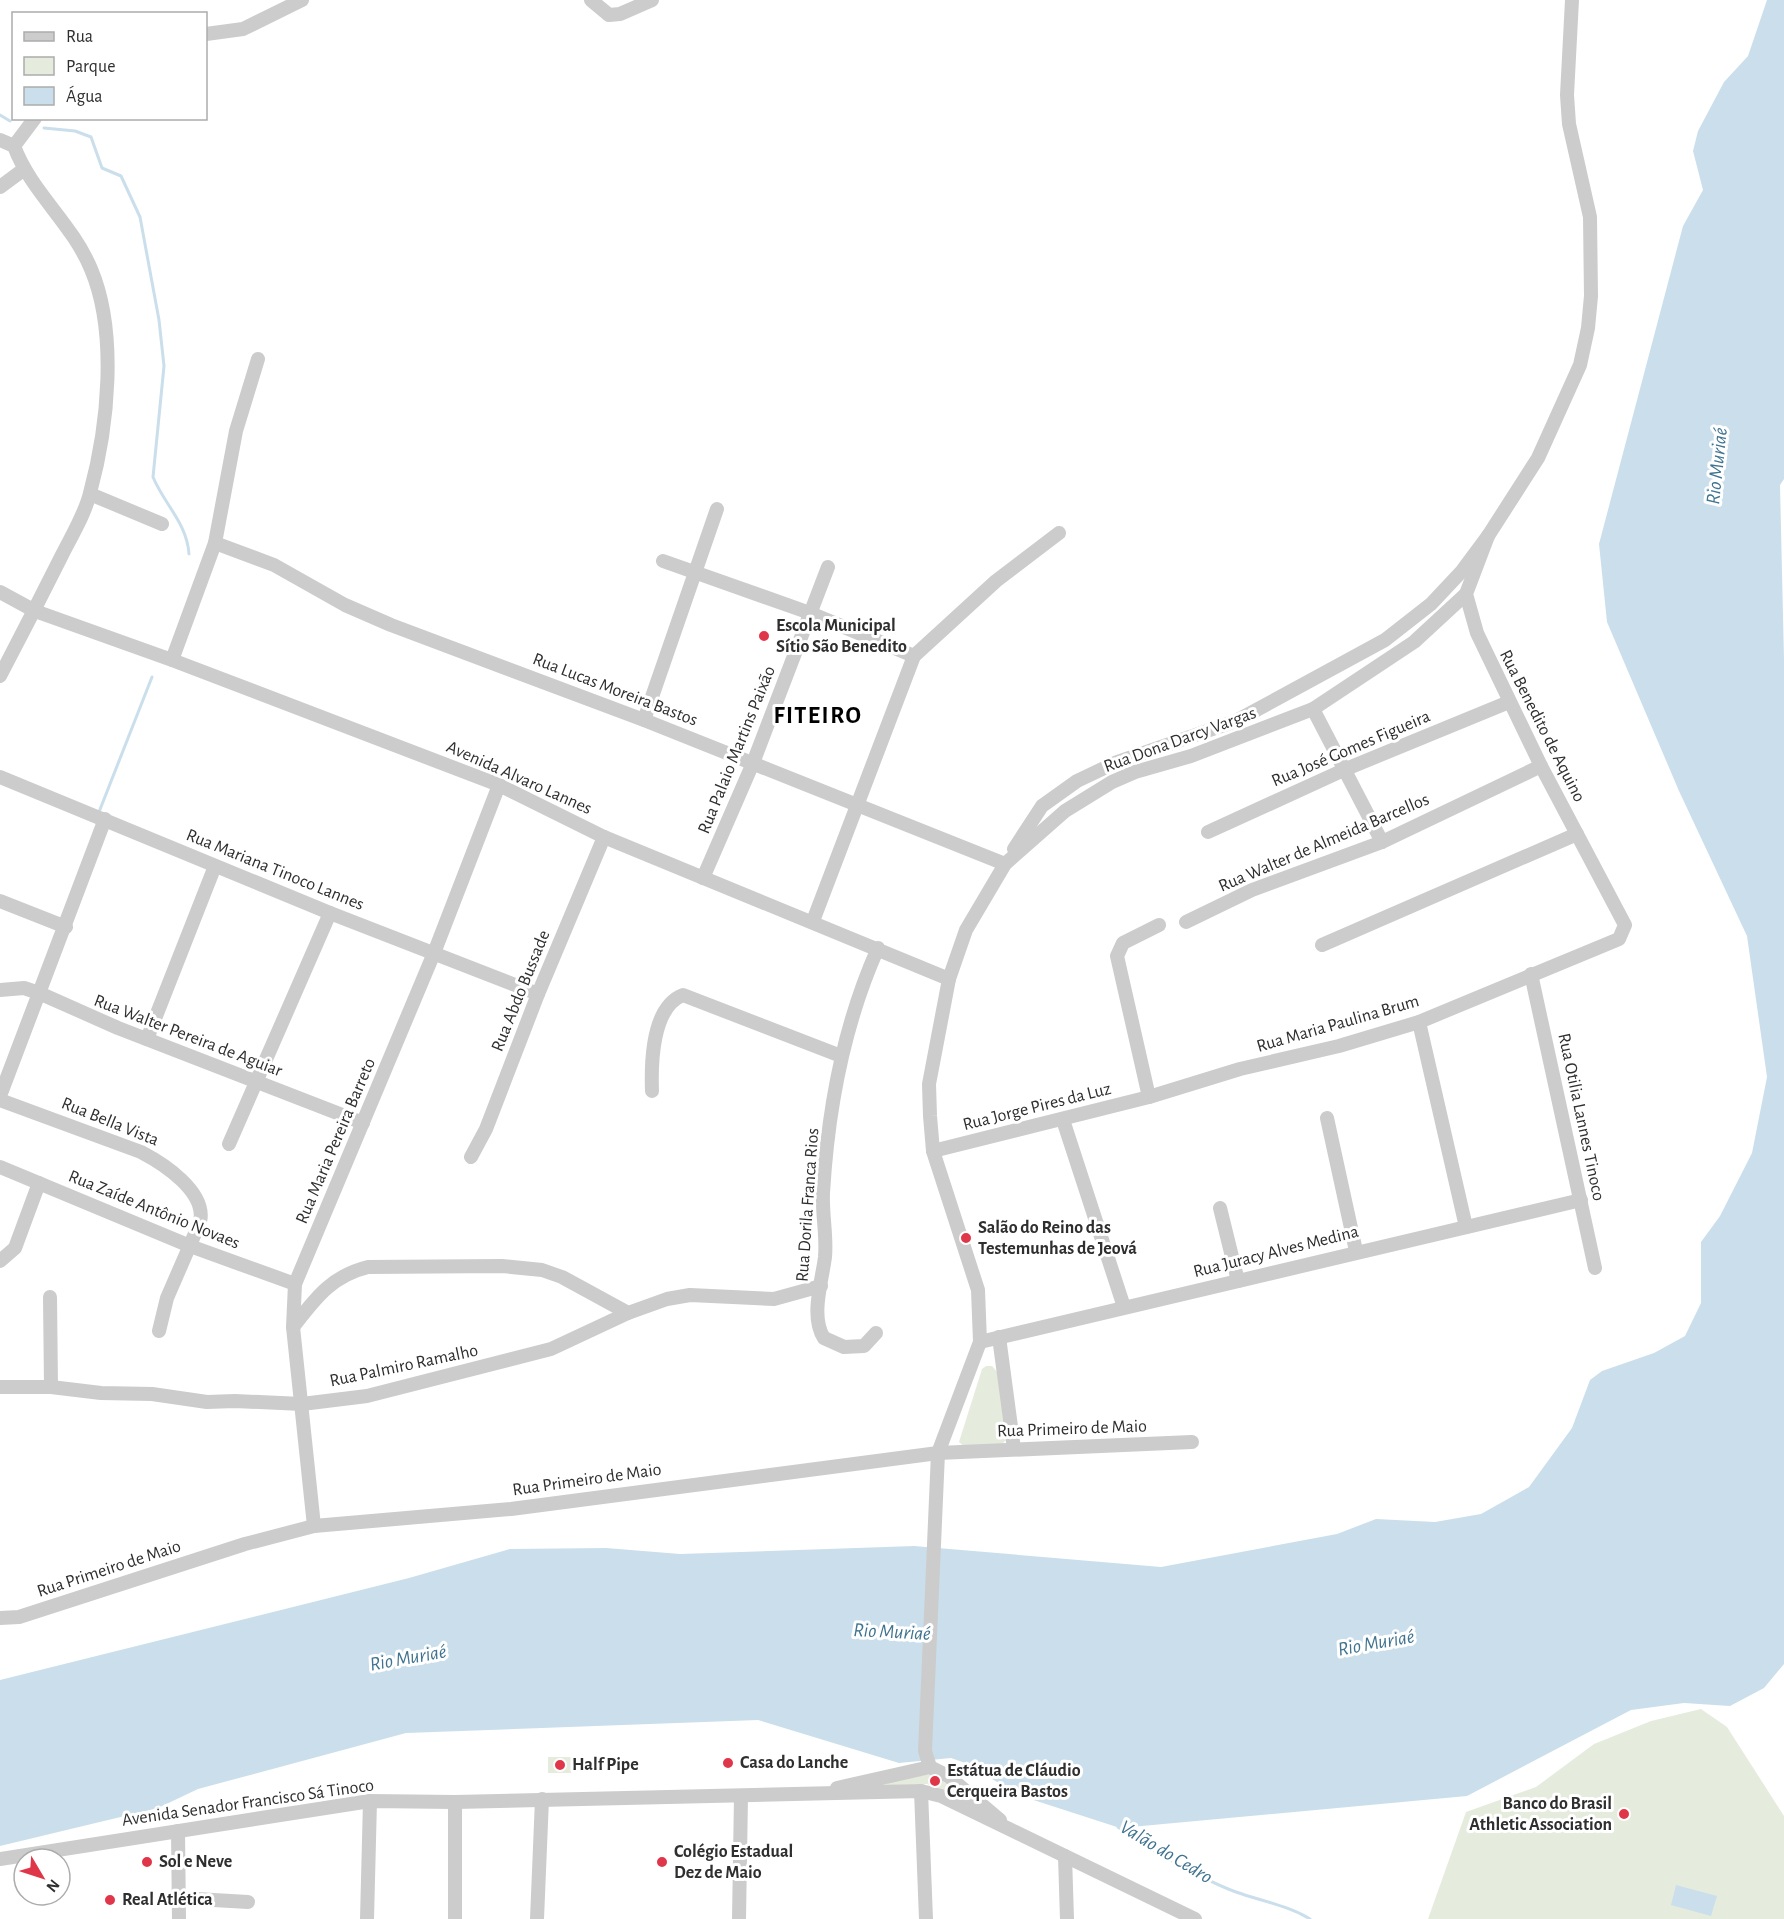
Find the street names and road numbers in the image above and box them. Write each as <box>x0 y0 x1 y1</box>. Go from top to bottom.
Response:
street label: Rua Benedito de Aquino <box>1496 647 1588 805</box>
street label: Rua Lucas Moreira Bastos <box>530 650 700 730</box>
street label: Rua Palaio Martins Paixão <box>695 663 779 837</box>
street label: Rua Dona Darcy Vargas <box>1101 704 1259 776</box>
street label: Rua José Gomes Figueira <box>1269 707 1433 791</box>
street label: Avenida Alvaro Lannes <box>444 738 594 818</box>
street label: Rua Walter de Almeida Barcellos <box>1216 790 1432 896</box>
street label: Rua Mariana Tinoco Lannes <box>183 826 367 914</box>
street label: Rua Abdo Bussade <box>488 928 554 1054</box>
street label: Rua Walter Pereira de Aguiar <box>91 992 285 1080</box>
street label: Rua Maria Paulina Brum <box>1255 992 1421 1056</box>
street label: Rua Otilia Lannes Tinoco <box>1554 1032 1608 1203</box>
street label: Rua Maria Pereira Barreto <box>293 1055 379 1226</box>
street label: Rua Jorge Pires da Luz <box>961 1080 1113 1134</box>
street label: Rua Bella Vista <box>59 1094 161 1150</box>
street label: Rua Dorila Franca Rios <box>794 1127 822 1283</box>
street label: Rua Zaíde Antônio Novaes <box>66 1167 242 1253</box>
street label: Rua Juracy Alves Medina <box>1192 1223 1360 1281</box>
street label: Rua Palmiro Ramalho <box>328 1341 480 1391</box>
street label: Rua Primeiro de Maio <box>997 1417 1148 1441</box>
street label: Rua Primeiro de Maio <box>511 1461 663 1499</box>
street label: Rua Primeiro de Maio <box>35 1537 183 1601</box>
street label: Avenida Senador Francisco Sá Tinoco <box>121 1776 375 1830</box>

